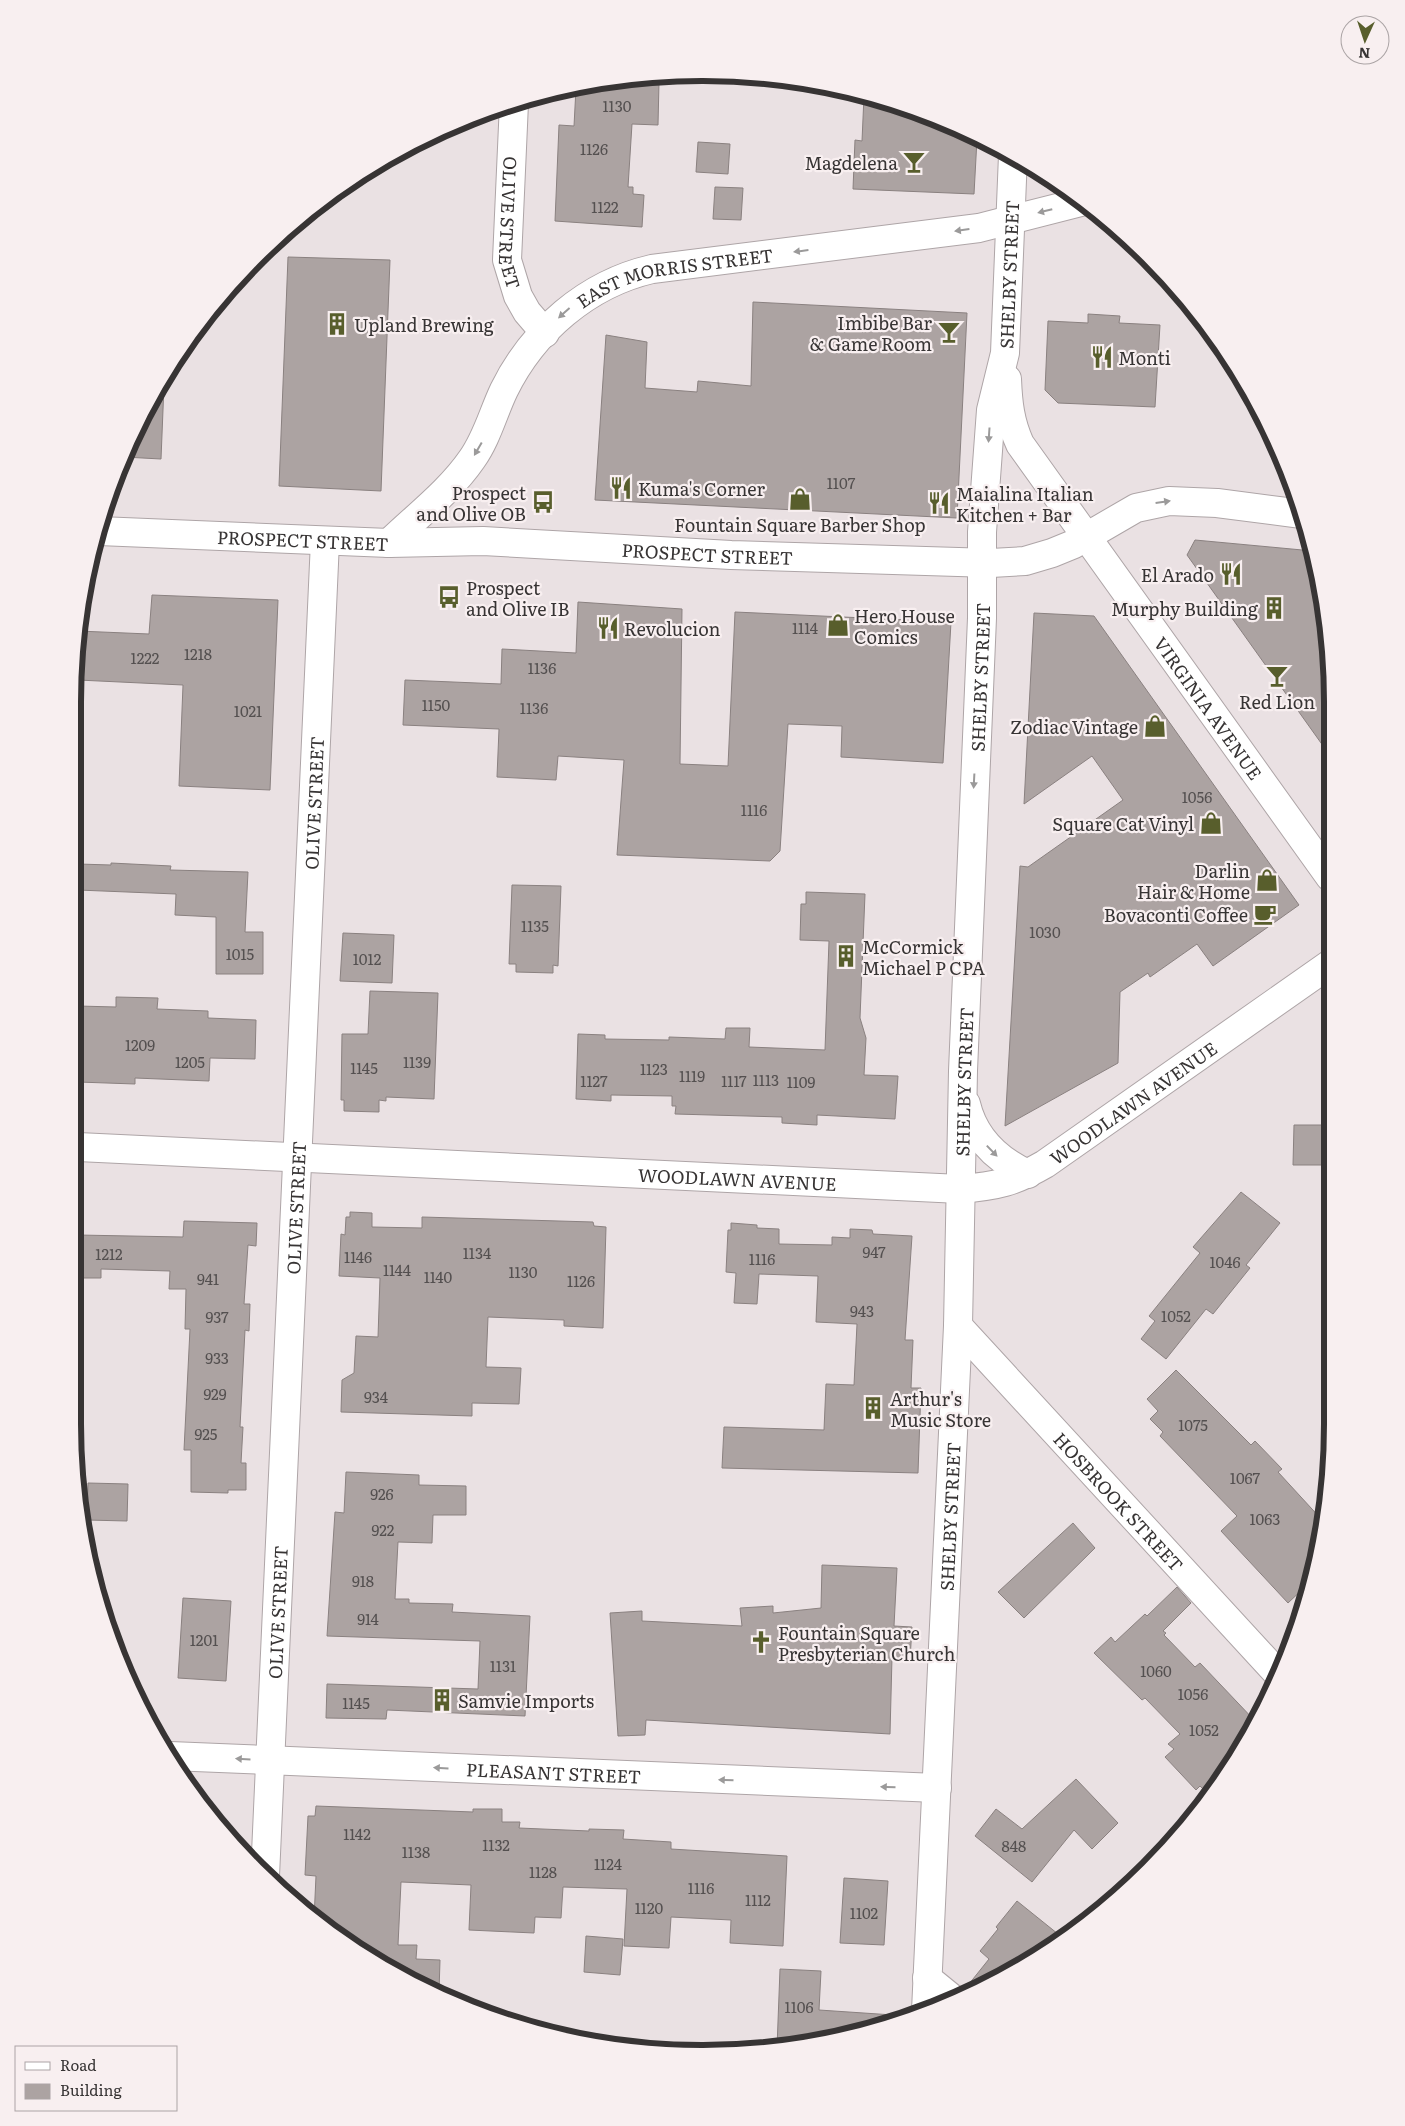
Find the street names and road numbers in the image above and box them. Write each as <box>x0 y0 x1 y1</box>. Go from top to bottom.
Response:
street label: OLIVE STREET <box>493 156 529 292</box>
street label: SHELBY STREET <box>992 199 1025 349</box>
street label: EAST MORRIS STREET <box>570 240 775 314</box>
street label: PROSPECT STREET <box>217 522 389 556</box>
street label: PROSPECT STREET <box>621 535 793 570</box>
street label: SHELBY STREET <box>963 603 996 752</box>
street label: VIRGINIA AVENUE <box>1148 631 1269 785</box>
street label: OLIVE STREET <box>297 736 330 870</box>
street label: SHELBY STREET <box>948 1007 979 1157</box>
street label: WOODLAWN AVENUE <box>1044 1034 1222 1171</box>
street label: OLIVE STREET <box>279 1140 312 1275</box>
street label: WOODLAWN AVENUE <box>637 1160 837 1197</box>
street label: HOSBROOK STREET <box>1048 1425 1190 1577</box>
street label: SHELBY STREET <box>932 1441 966 1592</box>
street label: OLIVE STREET <box>260 1545 293 1680</box>
street label: PLEASANT STREET <box>466 1755 642 1789</box>

